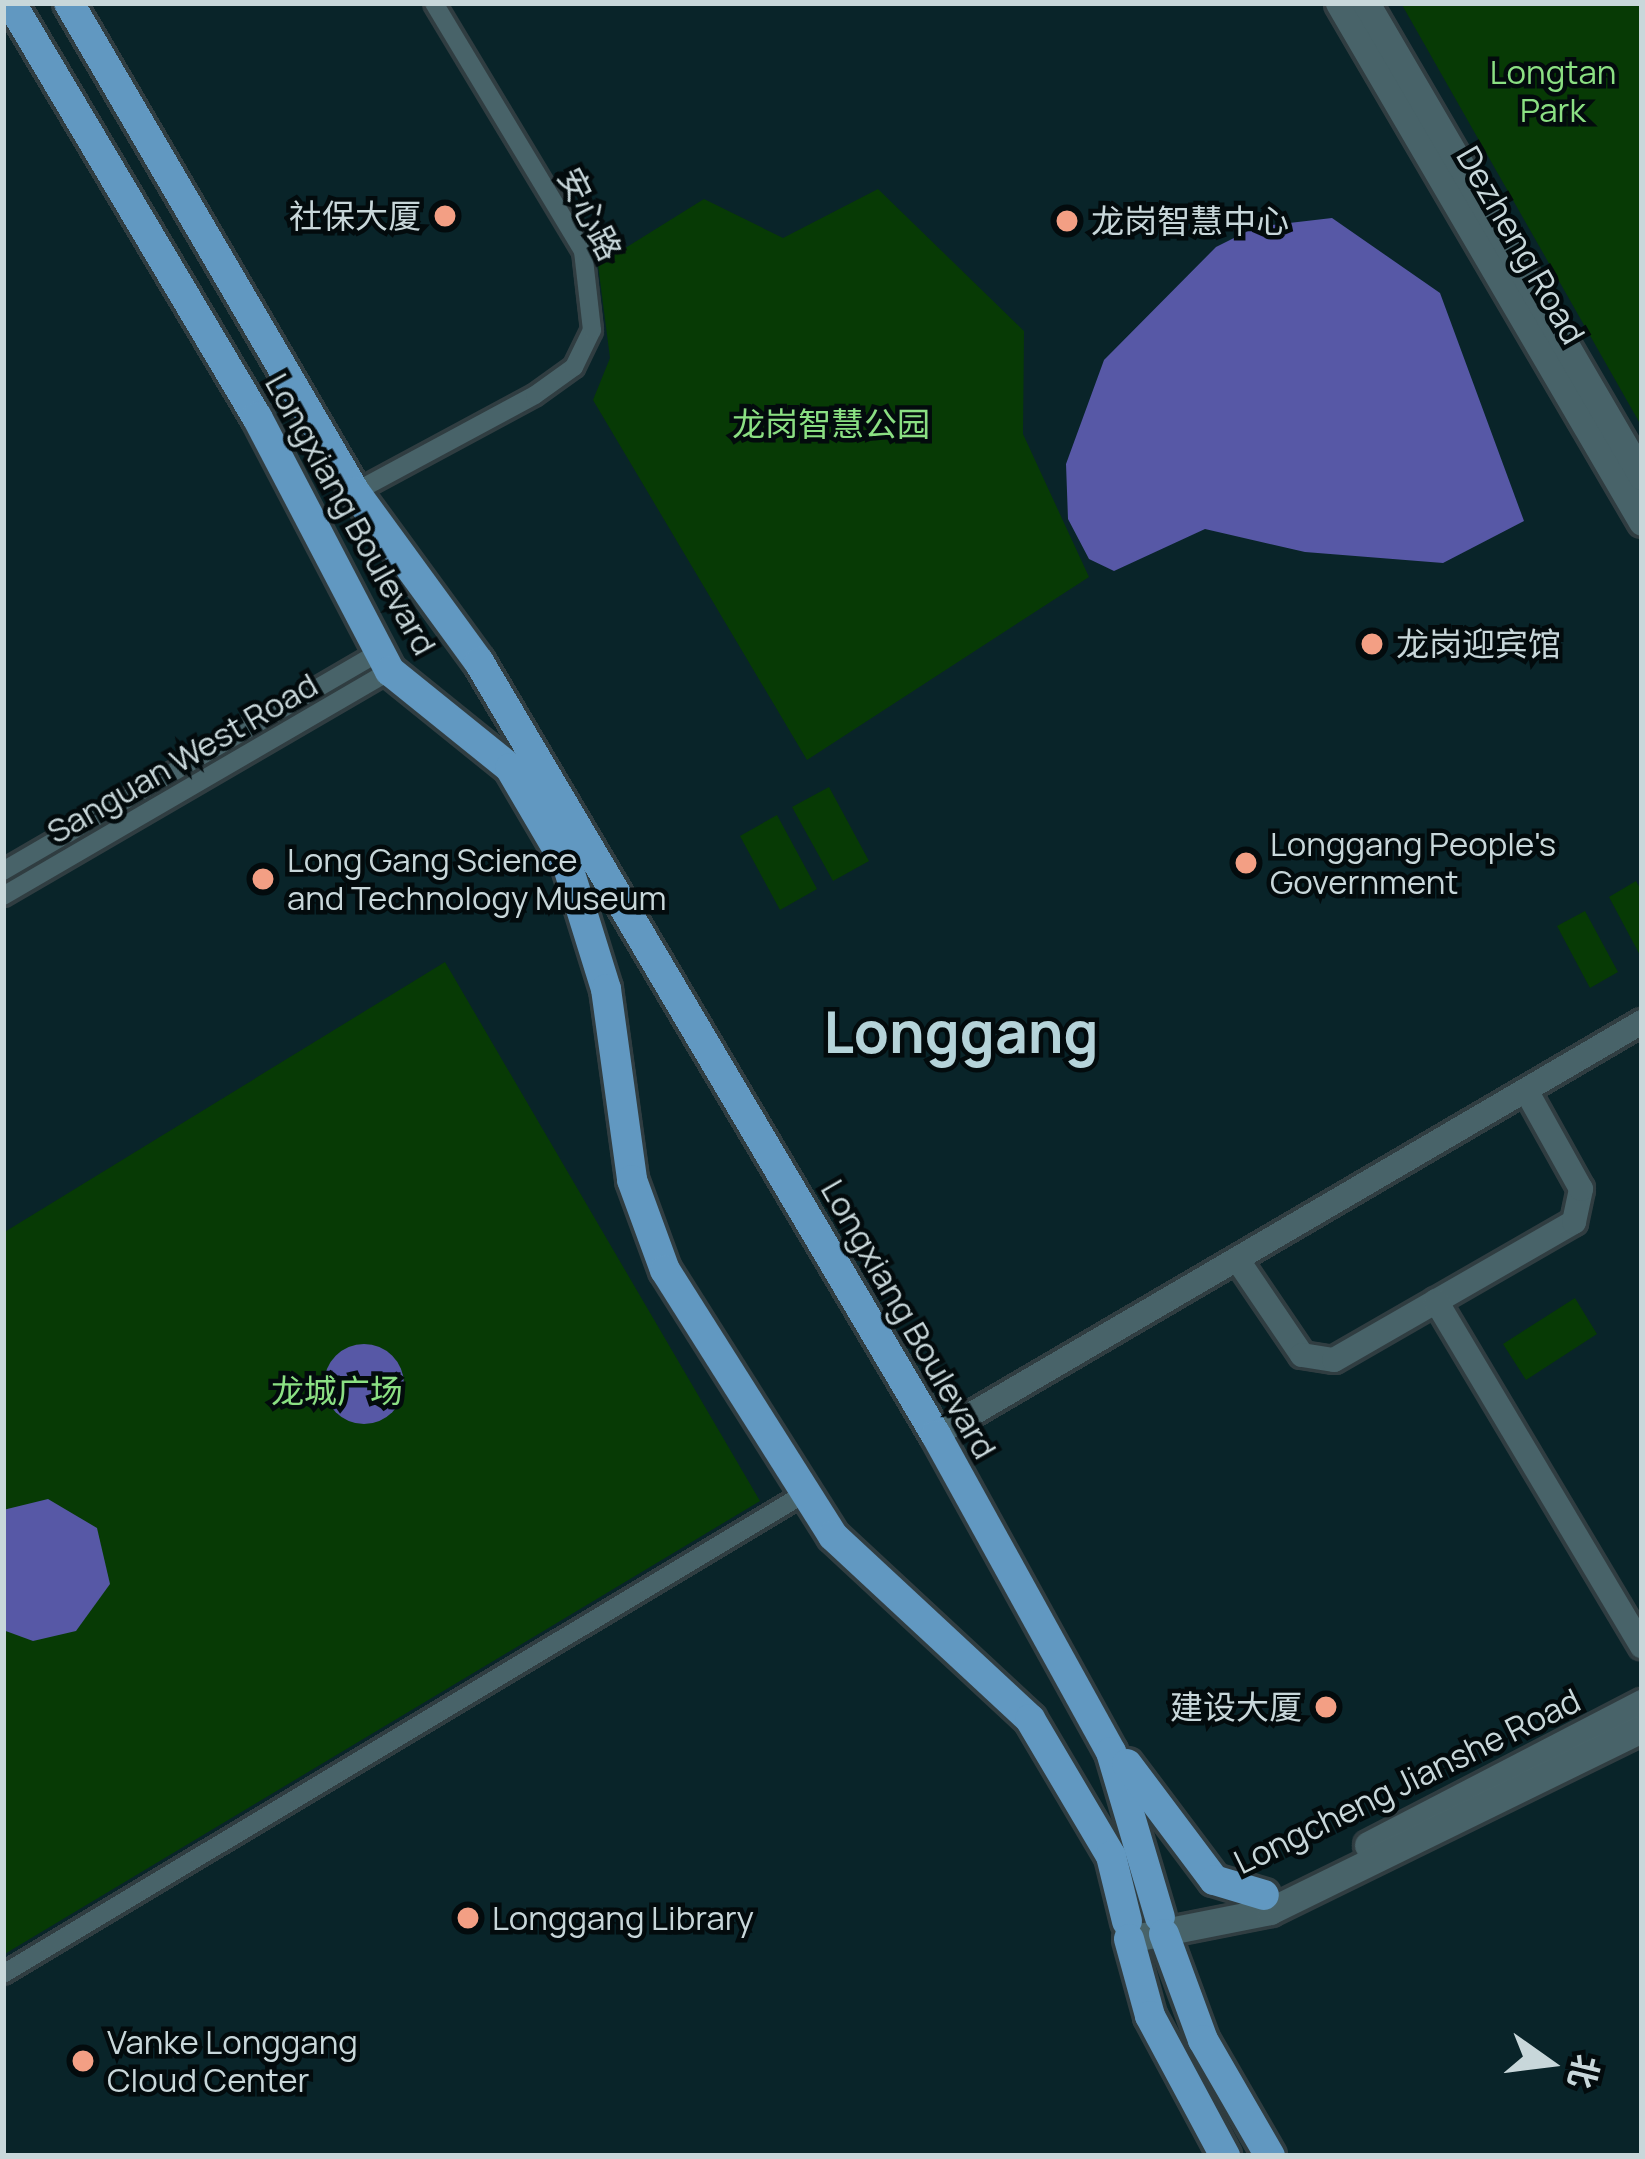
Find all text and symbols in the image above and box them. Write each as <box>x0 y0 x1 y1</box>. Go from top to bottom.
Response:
park label: Longtan Park <box>1490 52 1616 130</box>
street label: Dezheng Road <box>1449 139 1593 351</box>
street label: 安心路 <box>550 161 630 267</box>
place label: 社保大厦 <box>289 196 421 236</box>
place label: 龙岗智慧中心 <box>1091 201 1289 241</box>
marker: 社保大厦 <box>432 203 458 229</box>
marker: 龙岗智慧中心 <box>1054 208 1080 234</box>
street label: Longxiang Boulevard <box>257 366 445 662</box>
park label: 龙岗智慧公园 <box>732 404 930 444</box>
place label: 龙岗迎宾馆 <box>1396 624 1561 664</box>
marker: 龙岗迎宾馆 <box>1359 631 1385 657</box>
street label: Sanguan West Road <box>40 664 324 852</box>
place label: Longgang People's Government <box>1270 824 1556 902</box>
place label: Long Gang Science and Technology Museum <box>287 840 666 918</box>
marker: Longgang People's Government <box>1233 850 1259 876</box>
marker: Long Gang Science and Technology Museum <box>250 866 276 892</box>
district label: Longgang <box>823 998 1099 1066</box>
street label: Longxiang Boulevard <box>813 1172 1005 1466</box>
park label: 龙城广场 <box>271 1371 403 1411</box>
street label: Longcheng Jianshe Road <box>1228 1680 1586 1882</box>
place label: 建设大厦 <box>1170 1687 1302 1727</box>
marker: 建设大厦 <box>1313 1694 1339 1720</box>
place label: Longgang Library <box>492 1898 754 1938</box>
marker: Longgang Library <box>455 1905 481 1931</box>
north arrow <box>1489 2003 1609 2123</box>
place label: Vanke Longgang Cloud Center <box>107 2022 358 2100</box>
marker: Vanke Longgang Cloud Center <box>70 2048 96 2074</box>
text: 北 <box>1559 2050 1610 2093</box>

